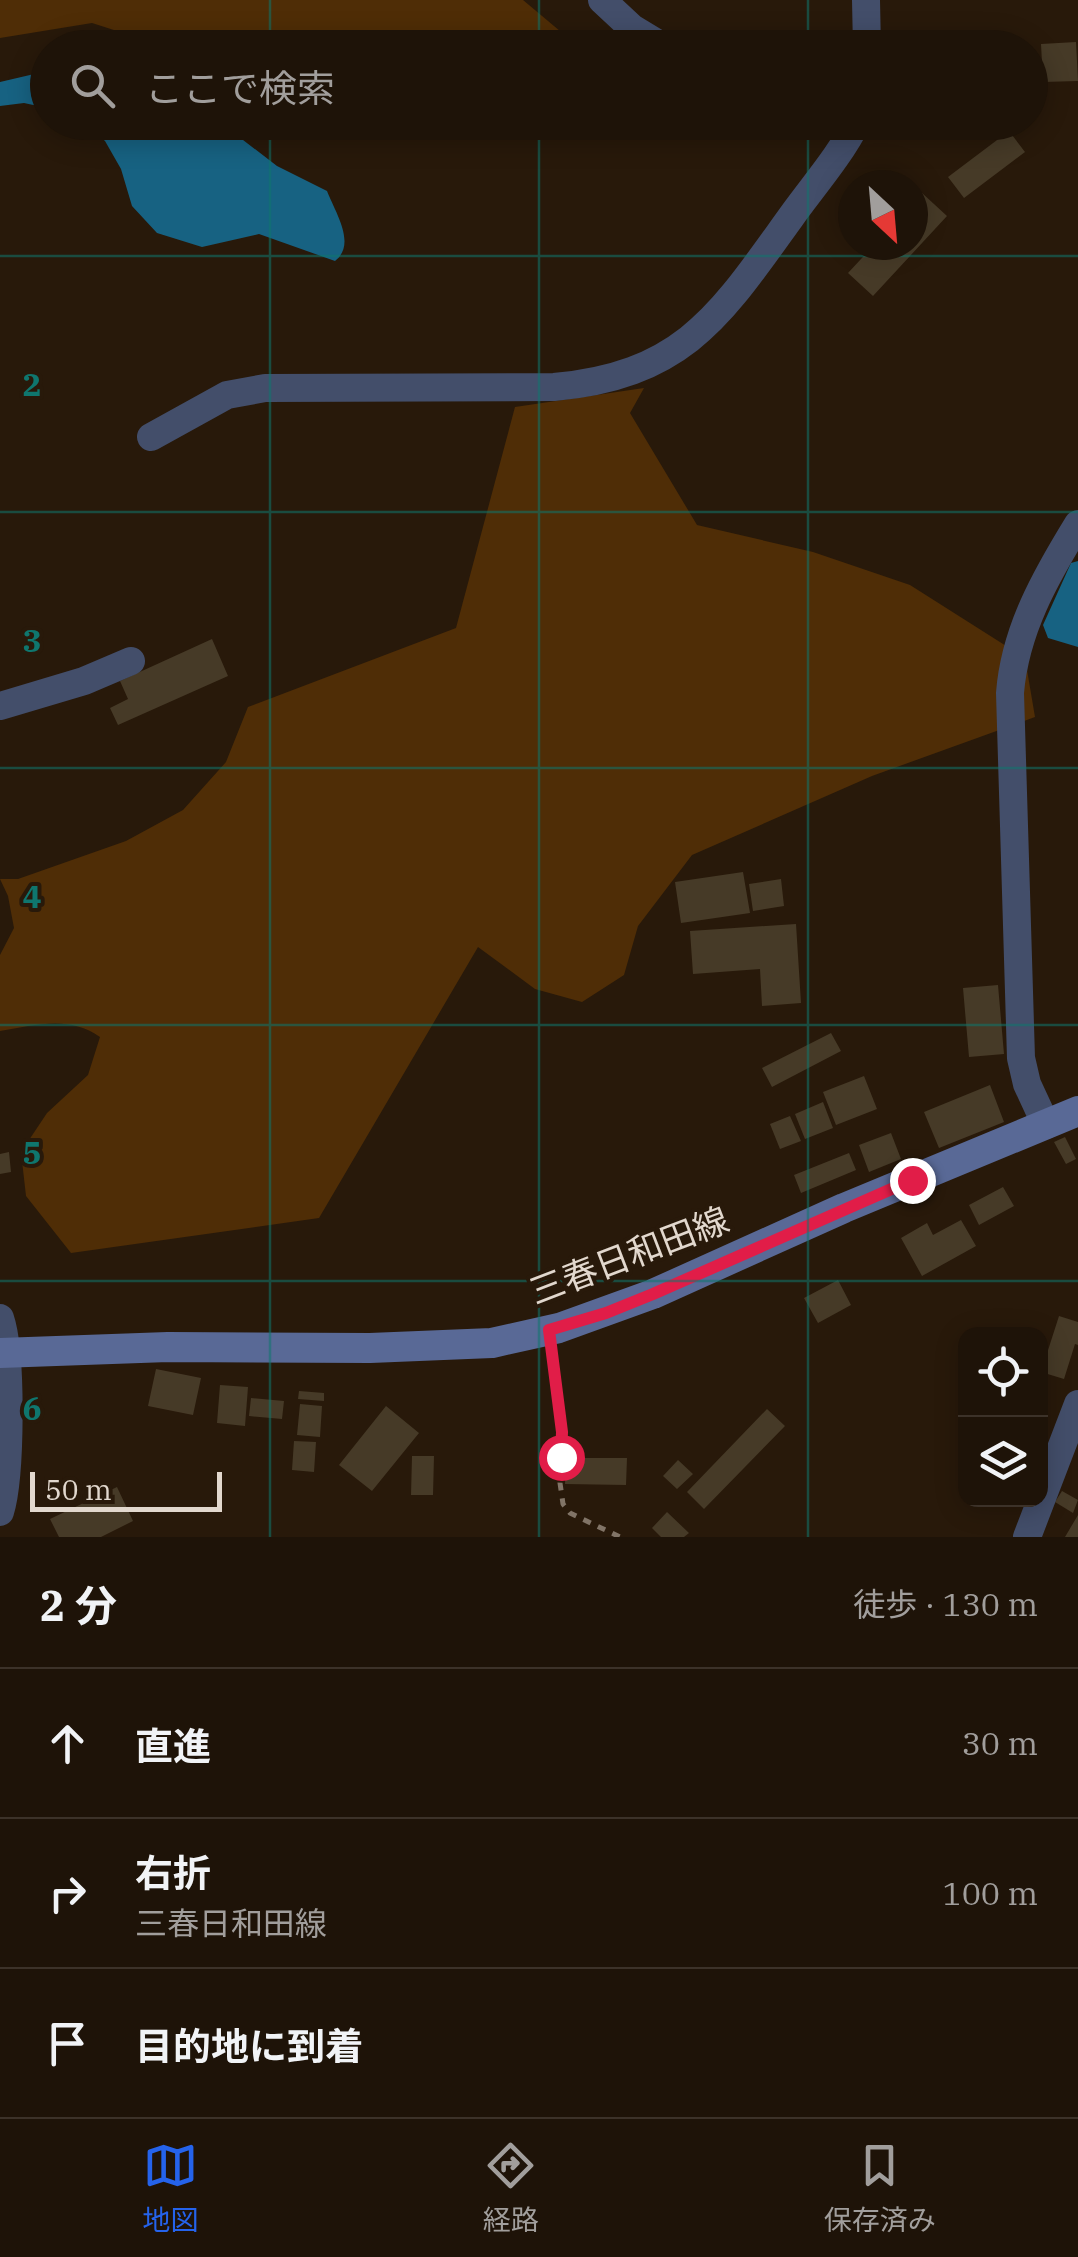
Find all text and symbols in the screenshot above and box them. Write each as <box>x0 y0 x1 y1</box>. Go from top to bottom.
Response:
search box <box>30 30 1048 140</box>
icon: search <box>65 58 120 113</box>
text: ここで検索 <box>145 63 335 112</box>
north arrow <box>838 170 928 260</box>
text: 2 <box>22 363 42 405</box>
text: 3 <box>22 619 42 661</box>
text: 4 <box>22 875 42 917</box>
text: 5 <box>22 1131 42 1173</box>
route end <box>890 1158 936 1204</box>
street label: 三春日和田線 <box>522 1196 735 1314</box>
map controls <box>958 1327 1048 1507</box>
button: locate <box>958 1327 1048 1417</box>
text: 6 <box>22 1387 42 1429</box>
button: layers <box>958 1417 1048 1507</box>
route start <box>539 1435 585 1481</box>
scale bar <box>30 1467 222 1512</box>
text: 50 m <box>45 1471 112 1508</box>
text: 2 分 <box>40 1578 117 1633</box>
text: 徒歩 · 130 m <box>853 1583 1038 1625</box>
icon: ahead <box>40 1716 95 1771</box>
text: 直進 <box>135 1721 211 1770</box>
text: 30 m <box>962 1722 1038 1764</box>
text: 右折 <box>135 1848 211 1897</box>
icon: right <box>40 1866 95 1921</box>
text: 100 m <box>942 1872 1038 1914</box>
text: 三春日和田線 <box>135 1902 327 1944</box>
icon: arrive <box>40 2016 95 2071</box>
text: 目的地に到着 <box>135 2021 363 2070</box>
tab: 地図 <box>142 2138 198 2238</box>
tab: 経路 <box>483 2138 539 2238</box>
tab: 保存済み <box>824 2138 936 2238</box>

